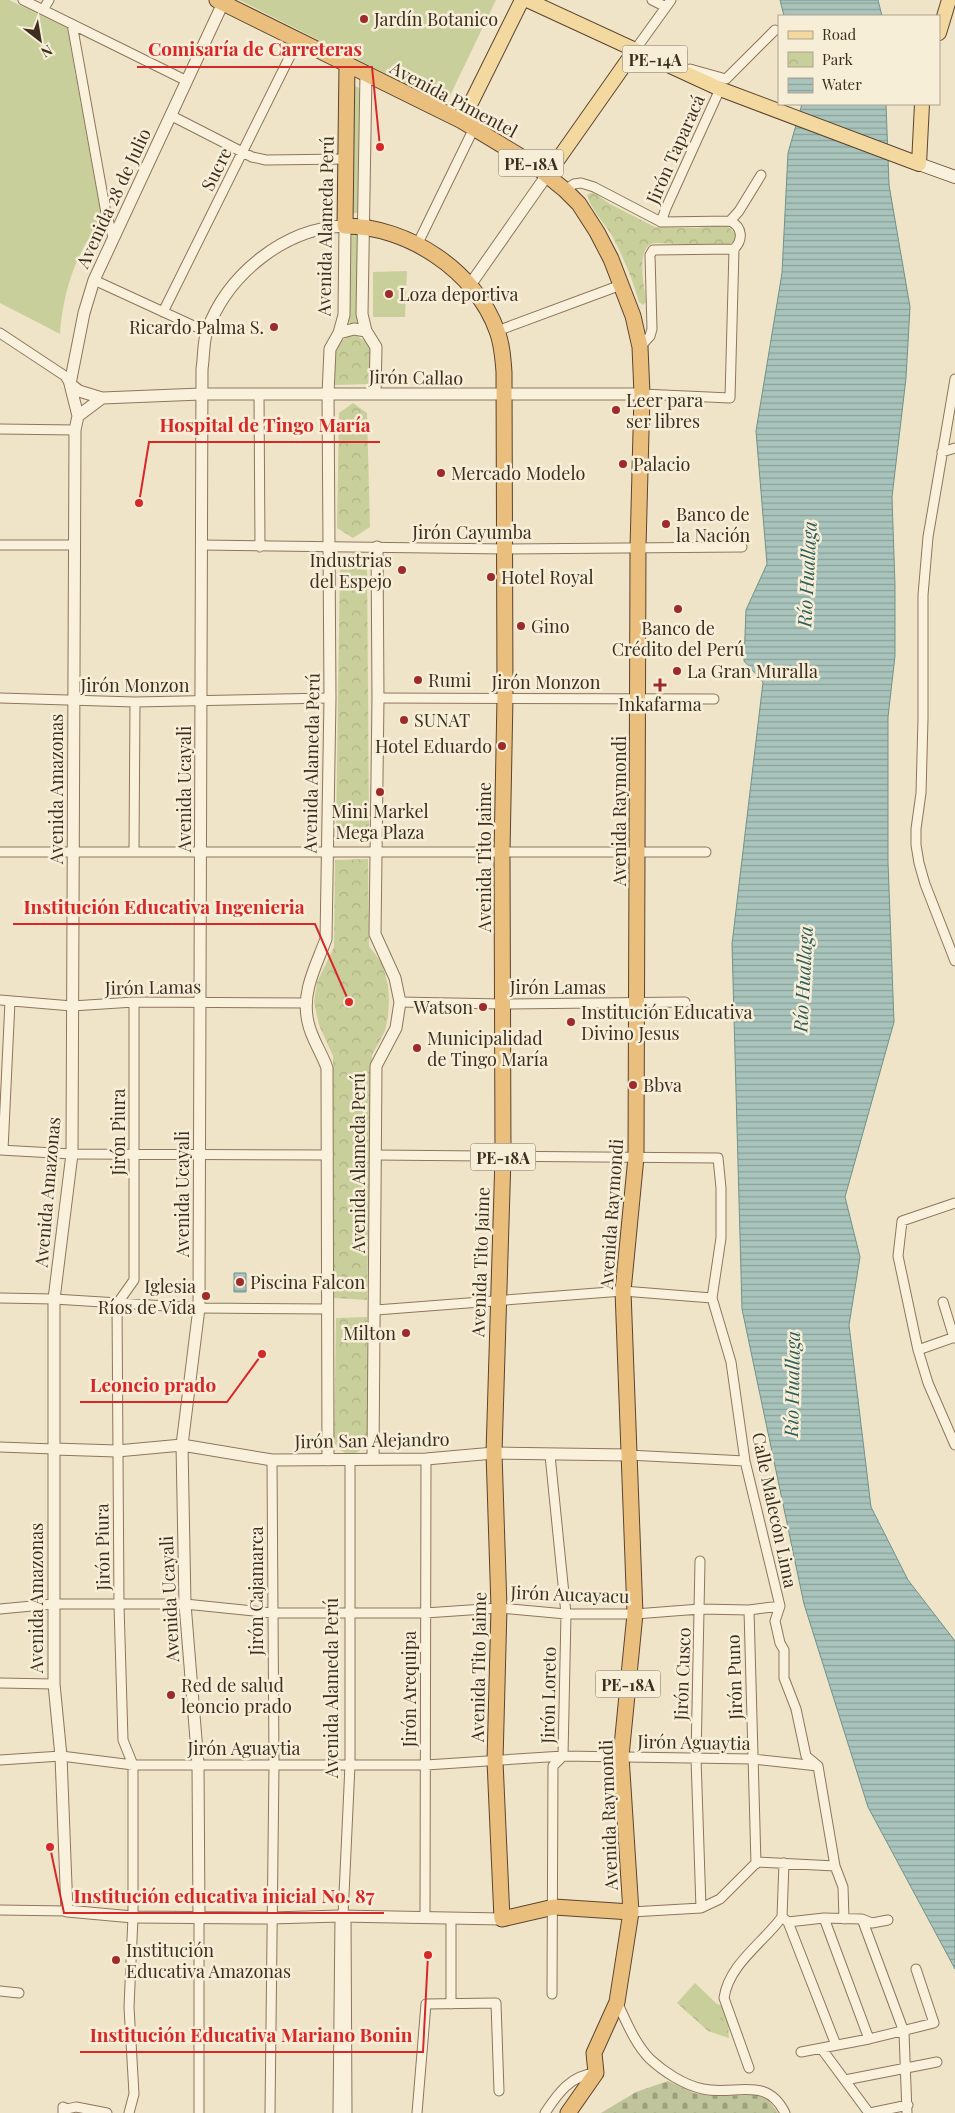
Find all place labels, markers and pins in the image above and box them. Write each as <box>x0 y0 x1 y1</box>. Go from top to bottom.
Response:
place label: Jardín Botanico <box>373 7 498 31</box>
marker: Jardín Botanico <box>358 13 370 25</box>
callout: Comisaría de Carreteras <box>137 33 372 67</box>
place label: Loza deportiva <box>399 282 518 306</box>
marker: Loza deportiva <box>383 288 395 300</box>
place label: Ricardo Palma S. <box>129 315 264 339</box>
marker: Ricardo Palma S. <box>268 321 280 333</box>
place label: Leer para ser libres <box>626 388 703 433</box>
marker: Leer para ser libres <box>610 404 622 416</box>
callout: Hospital de Tingo María <box>149 408 380 442</box>
place label: Palacio <box>633 452 691 476</box>
marker: Palacio <box>617 458 629 470</box>
place label: Mercado Modelo <box>451 461 585 485</box>
marker: Mercado Modelo <box>435 467 447 479</box>
place label: Banco de la Nación <box>676 502 751 547</box>
marker: Banco de la Nación <box>660 518 672 530</box>
place label: Industrias del Espejo <box>310 548 392 593</box>
marker: Industrias del Espejo <box>396 564 408 576</box>
place label: Hotel Royal <box>501 565 594 589</box>
marker: Hotel Royal <box>485 571 497 583</box>
marker: Banco de Crédito del Perú <box>672 603 684 615</box>
place label: Gino <box>531 614 570 638</box>
place label: Banco de Crédito del Perú <box>612 616 745 661</box>
marker: Gino <box>515 620 527 632</box>
place label: La Gran Muralla <box>687 659 818 683</box>
marker: La Gran Muralla <box>671 665 683 677</box>
place label: Rumi <box>428 668 471 692</box>
marker: Rumi <box>412 674 424 686</box>
marker: Inkafarma <box>654 679 666 691</box>
place label: Inkafarma <box>618 692 702 716</box>
place label: SUNAT <box>414 708 470 732</box>
marker: SUNAT <box>398 714 410 726</box>
place label: Hotel Eduardo <box>375 734 492 758</box>
marker: Hotel Eduardo <box>496 740 508 752</box>
marker: Mini Markel Mega Plaza <box>374 786 386 798</box>
place label: Mini Markel Mega Plaza <box>331 799 429 844</box>
callout: Institución Educativa Ingenieria <box>13 890 315 924</box>
place label: Watson <box>413 995 473 1019</box>
place label: Institución Educativa Divino Jesus <box>581 1000 752 1045</box>
marker: Watson <box>477 1001 489 1013</box>
marker: Institución Educativa Divino Jesus <box>565 1016 577 1028</box>
place label: Municipalidad de Tingo María <box>427 1026 548 1071</box>
marker: Municipalidad de Tingo María <box>411 1042 423 1054</box>
place label: Bbva <box>643 1073 682 1097</box>
marker: Bbva <box>627 1079 639 1091</box>
place label: Piscina Falcon <box>250 1270 365 1294</box>
place label: Iglesia Ríos de Vida <box>98 1274 196 1319</box>
marker: Piscina Falcon <box>234 1276 246 1288</box>
marker: Iglesia Ríos de Vida <box>200 1290 212 1302</box>
place label: Milton <box>343 1321 396 1345</box>
marker: Milton <box>400 1327 412 1339</box>
callout: Leoncio prado <box>80 1368 227 1402</box>
place label: Red de salud leoncio prado <box>181 1673 292 1718</box>
marker: Red de salud leoncio prado <box>165 1689 177 1701</box>
callout: Institución educativa inicial No. 87 <box>64 1879 384 1913</box>
place label: Institución Educativa Amazonas <box>126 1938 291 1983</box>
marker: Institución Educativa Amazonas <box>110 1954 122 1966</box>
callout: Institución Educativa Mariano Bonin <box>80 2018 423 2052</box>

